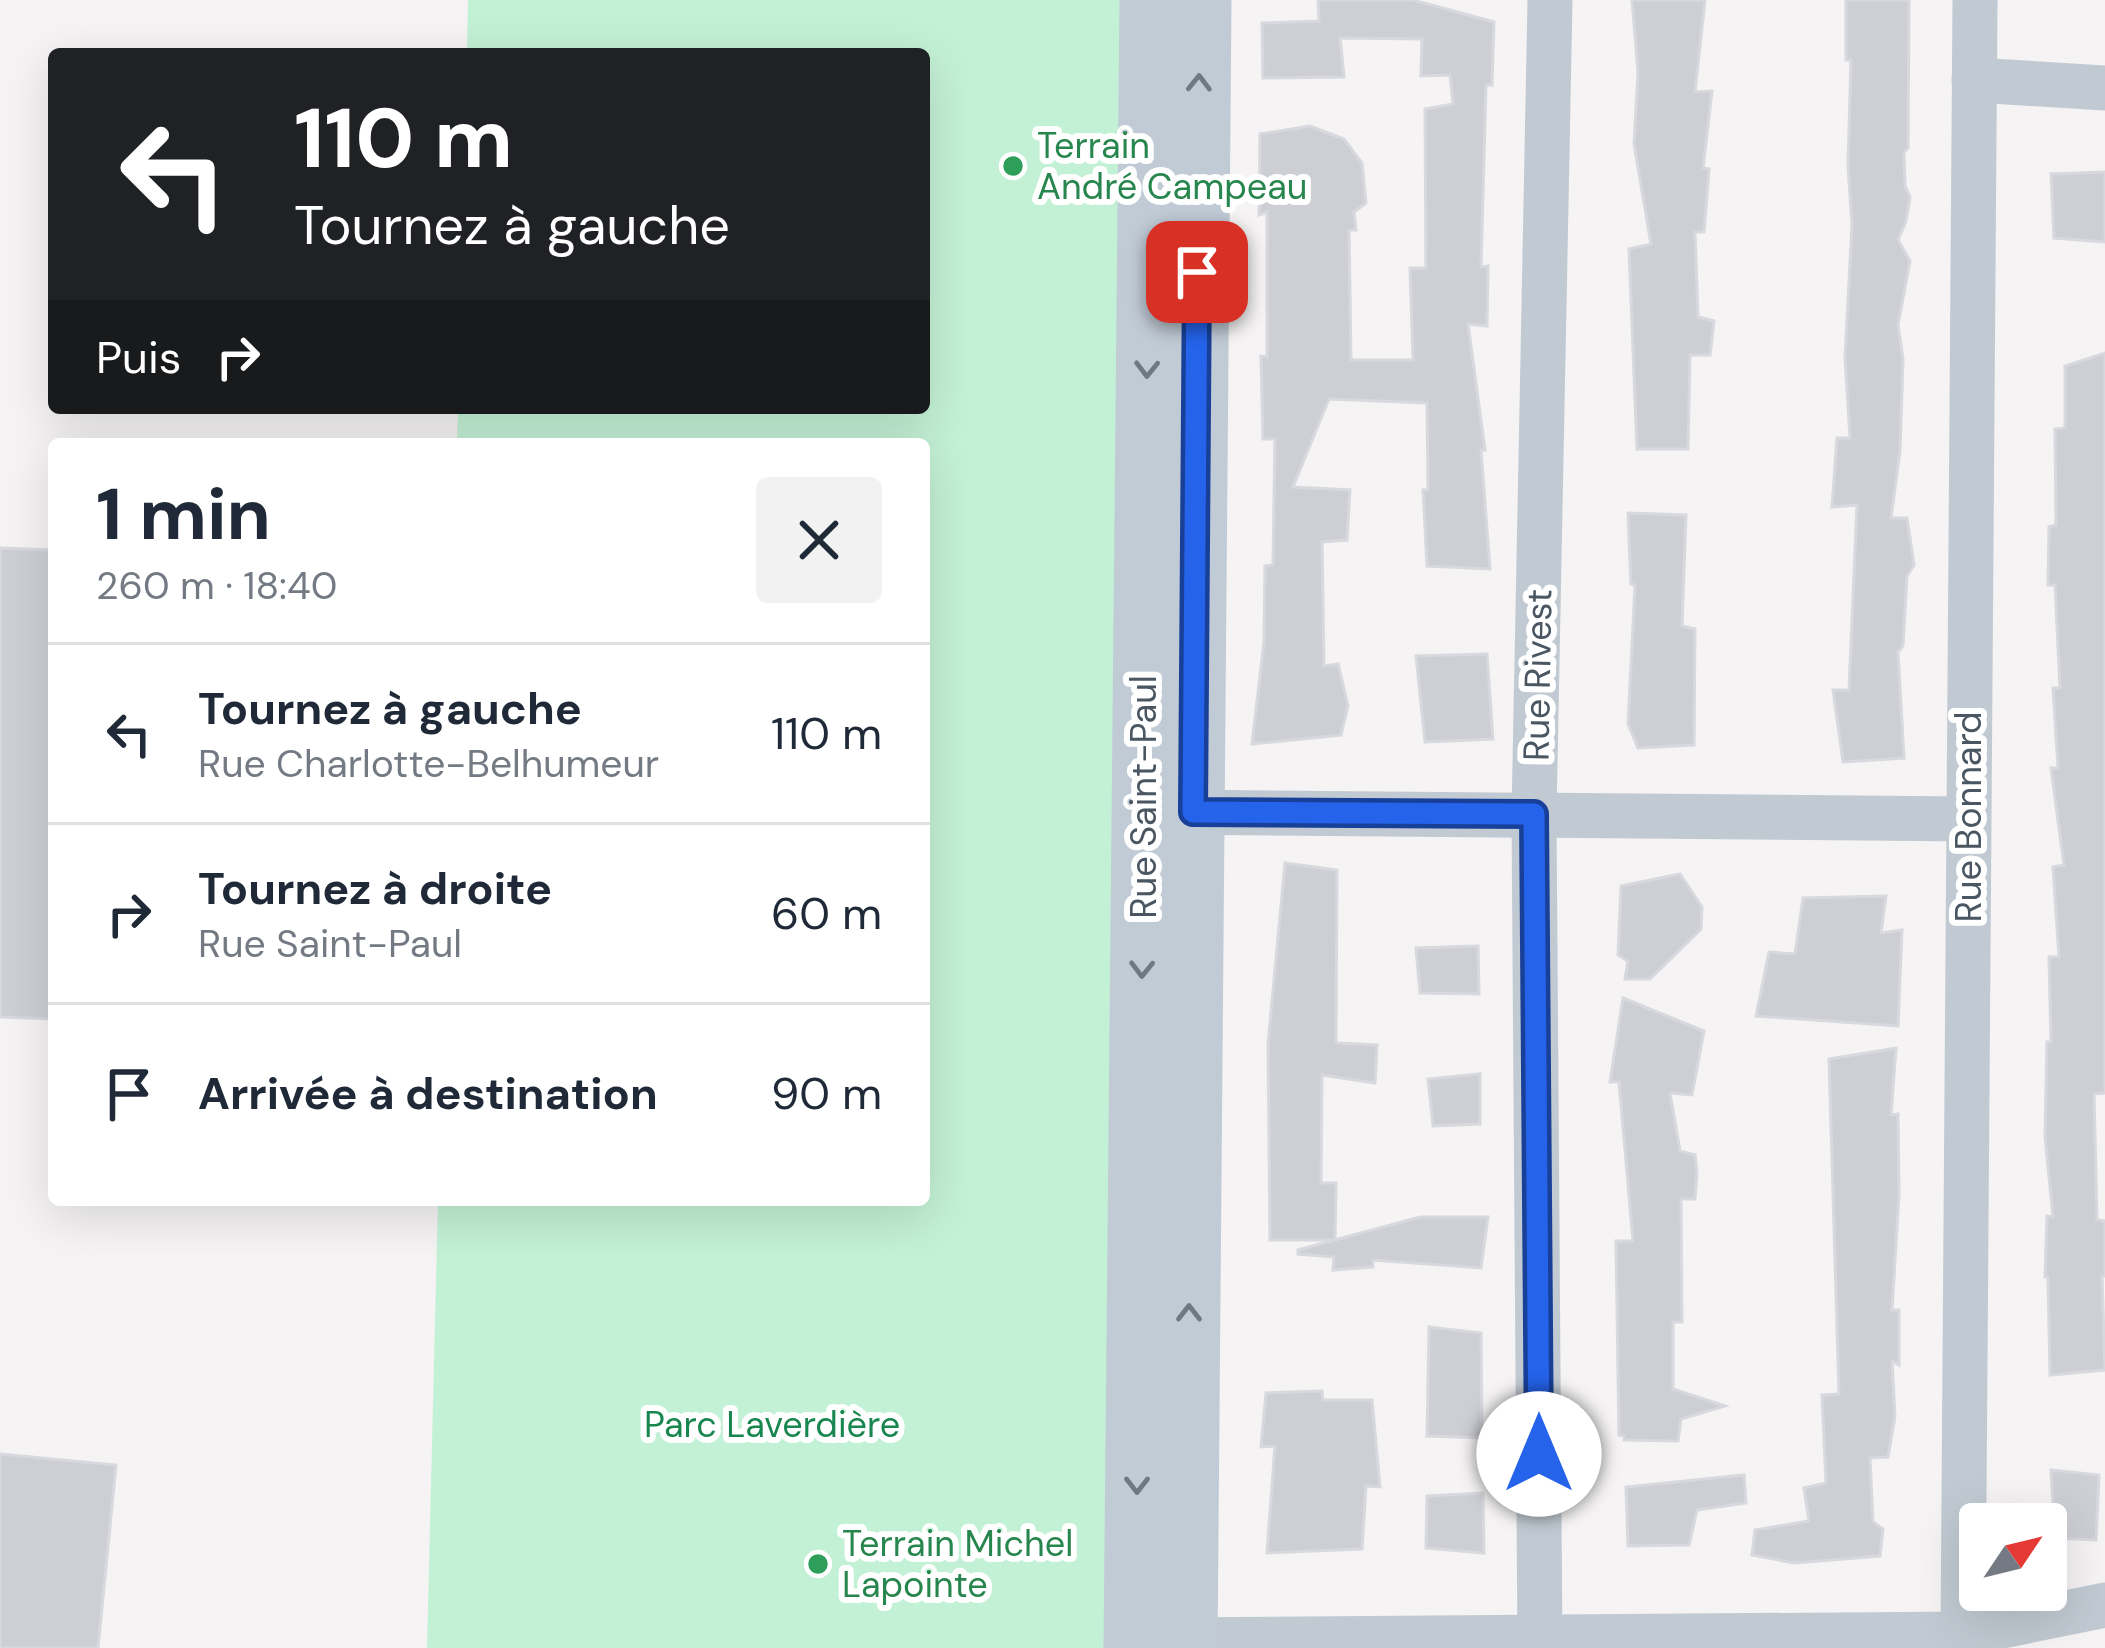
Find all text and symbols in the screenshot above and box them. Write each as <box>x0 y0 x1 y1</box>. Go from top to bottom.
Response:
one-way arrow <box>1186 73 1212 91</box>
text: 110 m <box>294 84 513 193</box>
icon: left <box>96 96 252 252</box>
place label: Terrain André Campeau <box>1037 122 1307 210</box>
marker: Terrain André Campeau <box>1000 153 1026 179</box>
text: Tournez à gauche <box>294 190 730 261</box>
pin <box>1146 221 1248 323</box>
icon: arrive <box>1164 239 1230 305</box>
icon: right <box>205 324 271 390</box>
text: Puis <box>96 328 181 387</box>
one-way arrow <box>1134 360 1160 379</box>
text: 1 min <box>96 468 271 561</box>
button: close <box>756 477 882 603</box>
text: 260 m · 18:40 <box>96 560 337 611</box>
street label: Rue Rivest <box>1513 589 1562 761</box>
street label: Rue Saint-Paul <box>1120 675 1167 919</box>
text: Tournez à gauche <box>198 679 582 738</box>
icon: left <box>96 701 162 767</box>
text: 110 m <box>771 704 882 763</box>
street label: Rue Bonnard <box>1945 711 1992 923</box>
text: Rue Charlotte-Belhumeur <box>198 738 659 789</box>
text: Tournez à droite <box>198 859 552 918</box>
icon: right <box>96 881 162 947</box>
text: 60 m <box>771 884 882 943</box>
text: Rue Saint-Paul <box>198 918 462 969</box>
one-way arrow <box>1129 961 1155 979</box>
icon: arrive <box>96 1061 162 1127</box>
text: Arrivée à destination <box>198 1064 658 1123</box>
text: 90 m <box>771 1064 882 1123</box>
one-way arrow <box>1176 1303 1202 1322</box>
position arrow <box>1476 1391 1602 1517</box>
park label: Parc Laverdière <box>644 1401 900 1448</box>
one-way arrow <box>1124 1477 1150 1495</box>
north arrow <box>1959 1503 2067 1611</box>
map controls <box>1959 1503 2067 1611</box>
place label: Terrain Michel Lapointe <box>842 1520 1073 1608</box>
marker: Terrain Michel Lapointe <box>805 1551 831 1577</box>

